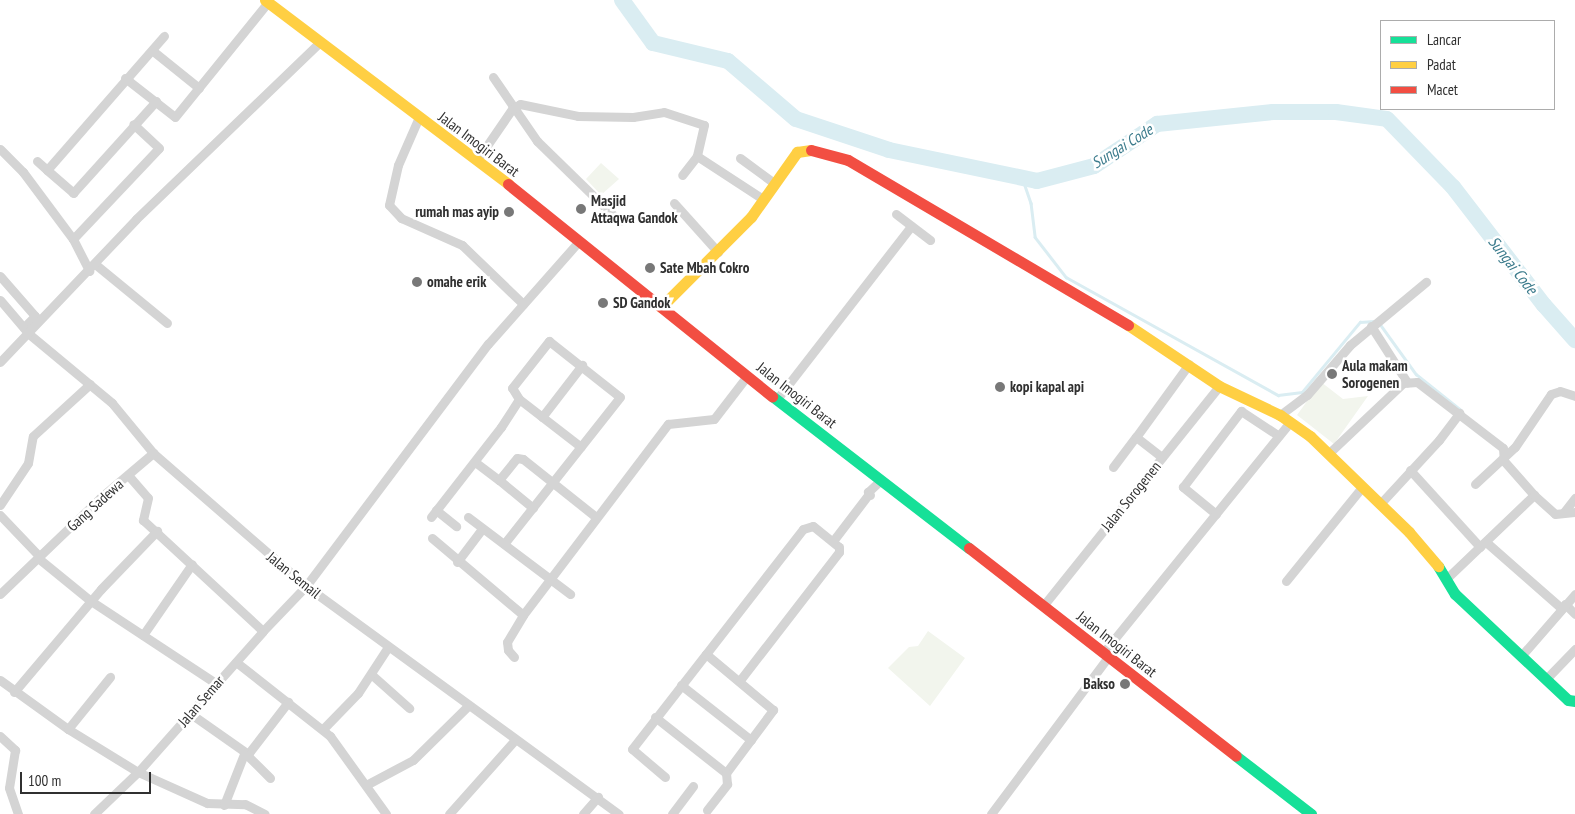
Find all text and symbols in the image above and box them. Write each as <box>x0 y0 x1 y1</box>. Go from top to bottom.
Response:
legend <box>1380 20 1555 110</box>
text: Lancar <box>1427 30 1461 49</box>
text: Padat <box>1427 55 1456 74</box>
text: Macet <box>1427 80 1458 99</box>
street label: Jalan Imogiri Barat <box>435 108 523 180</box>
water label: Sungai Code <box>1088 120 1156 172</box>
place label: Masjid Attaqwa Gandok <box>591 191 678 226</box>
place label: rumah mas ayip <box>415 203 499 221</box>
marker: Masjid Attaqwa Gandok <box>575 203 587 215</box>
marker: rumah mas ayip <box>503 206 515 218</box>
water label: Sungai Code <box>1484 232 1542 298</box>
place label: Sate Mbah Cokro <box>660 259 750 277</box>
marker: Sate Mbah Cokro <box>644 262 656 274</box>
place label: omahe erik <box>427 273 486 291</box>
marker: omahe erik <box>411 276 423 288</box>
place label: SD Gandok <box>613 294 671 312</box>
marker: SD Gandok <box>597 297 609 309</box>
place label: Aula makam Sorogenen <box>1342 356 1408 391</box>
street label: Jalan Imogiri Barat <box>754 358 840 432</box>
marker: Aula makam Sorogenen <box>1326 368 1338 380</box>
place label: kopi kapal api <box>1010 378 1084 396</box>
marker: kopi kapal api <box>994 381 1006 393</box>
street label: Jalan Sorogenen <box>1097 458 1165 534</box>
street label: Gang Sadewa <box>63 475 127 535</box>
street label: Jalan Semail <box>263 548 325 602</box>
street label: Jalan Imogiri Barat <box>1074 607 1160 681</box>
street label: Jalan Semar <box>174 672 228 730</box>
place label: Bakso <box>1083 675 1115 693</box>
marker: Bakso <box>1119 678 1131 690</box>
scale bar <box>22 762 154 794</box>
text: 100 m <box>28 771 61 790</box>

